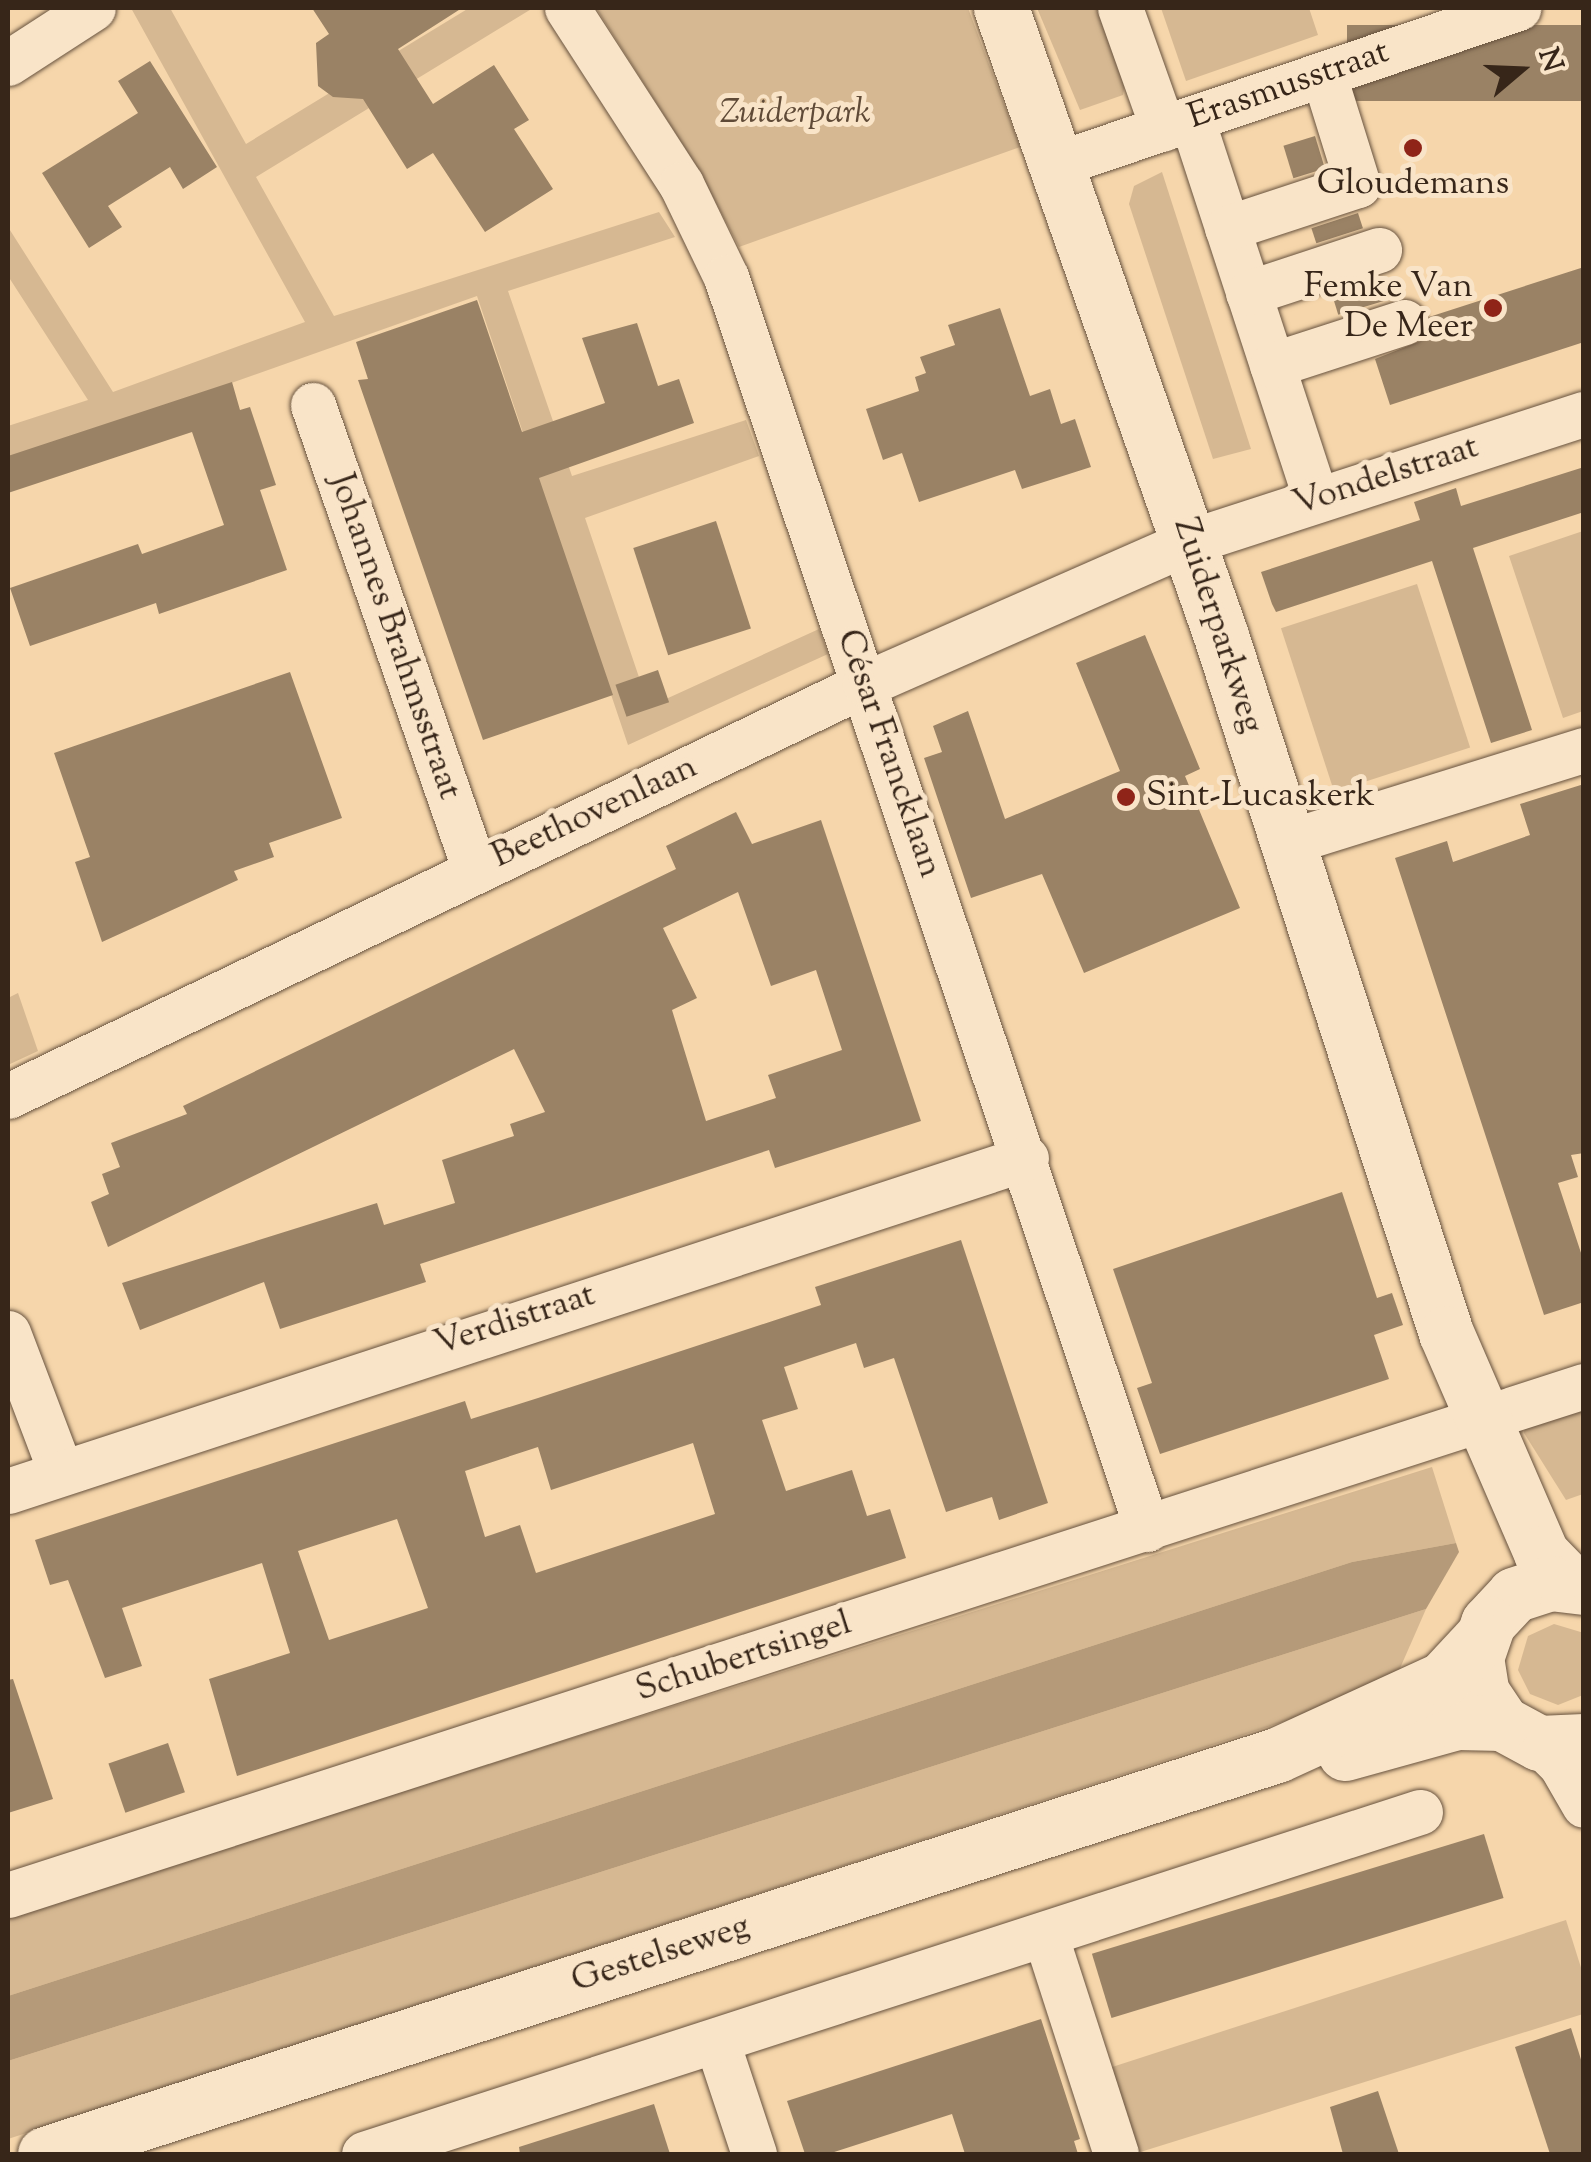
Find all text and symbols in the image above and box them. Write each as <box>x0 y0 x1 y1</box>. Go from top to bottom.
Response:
north arrow <box>1471 20 1571 120</box>
street label: Erasmusstraat <box>1183 32 1395 140</box>
text: N <box>1527 43 1572 77</box>
park label: Zuiderpark <box>719 93 871 135</box>
marker: Gloudemans <box>1402 137 1424 159</box>
place label: Gloudemans <box>1317 164 1509 206</box>
place label: Femke Van De Meer <box>1304 267 1473 349</box>
marker: Femke Van De Meer <box>1482 297 1504 319</box>
street label: Vondelstraat <box>1288 427 1484 527</box>
street label: Johannes Brahmsstraat <box>319 469 469 805</box>
street label: Zuiderparkweg <box>1162 513 1272 739</box>
street label: César Francklaan <box>826 625 950 883</box>
street label: Beethovenlaan <box>486 747 704 879</box>
place label: Sint-Lucaskerk <box>1146 776 1375 818</box>
marker: Sint-Lucaskerk <box>1115 786 1137 808</box>
street label: Verdistraat <box>429 1275 601 1367</box>
street label: Schubertsingel <box>631 1603 857 1713</box>
street label: Gestelseweg <box>567 1906 755 2004</box>

